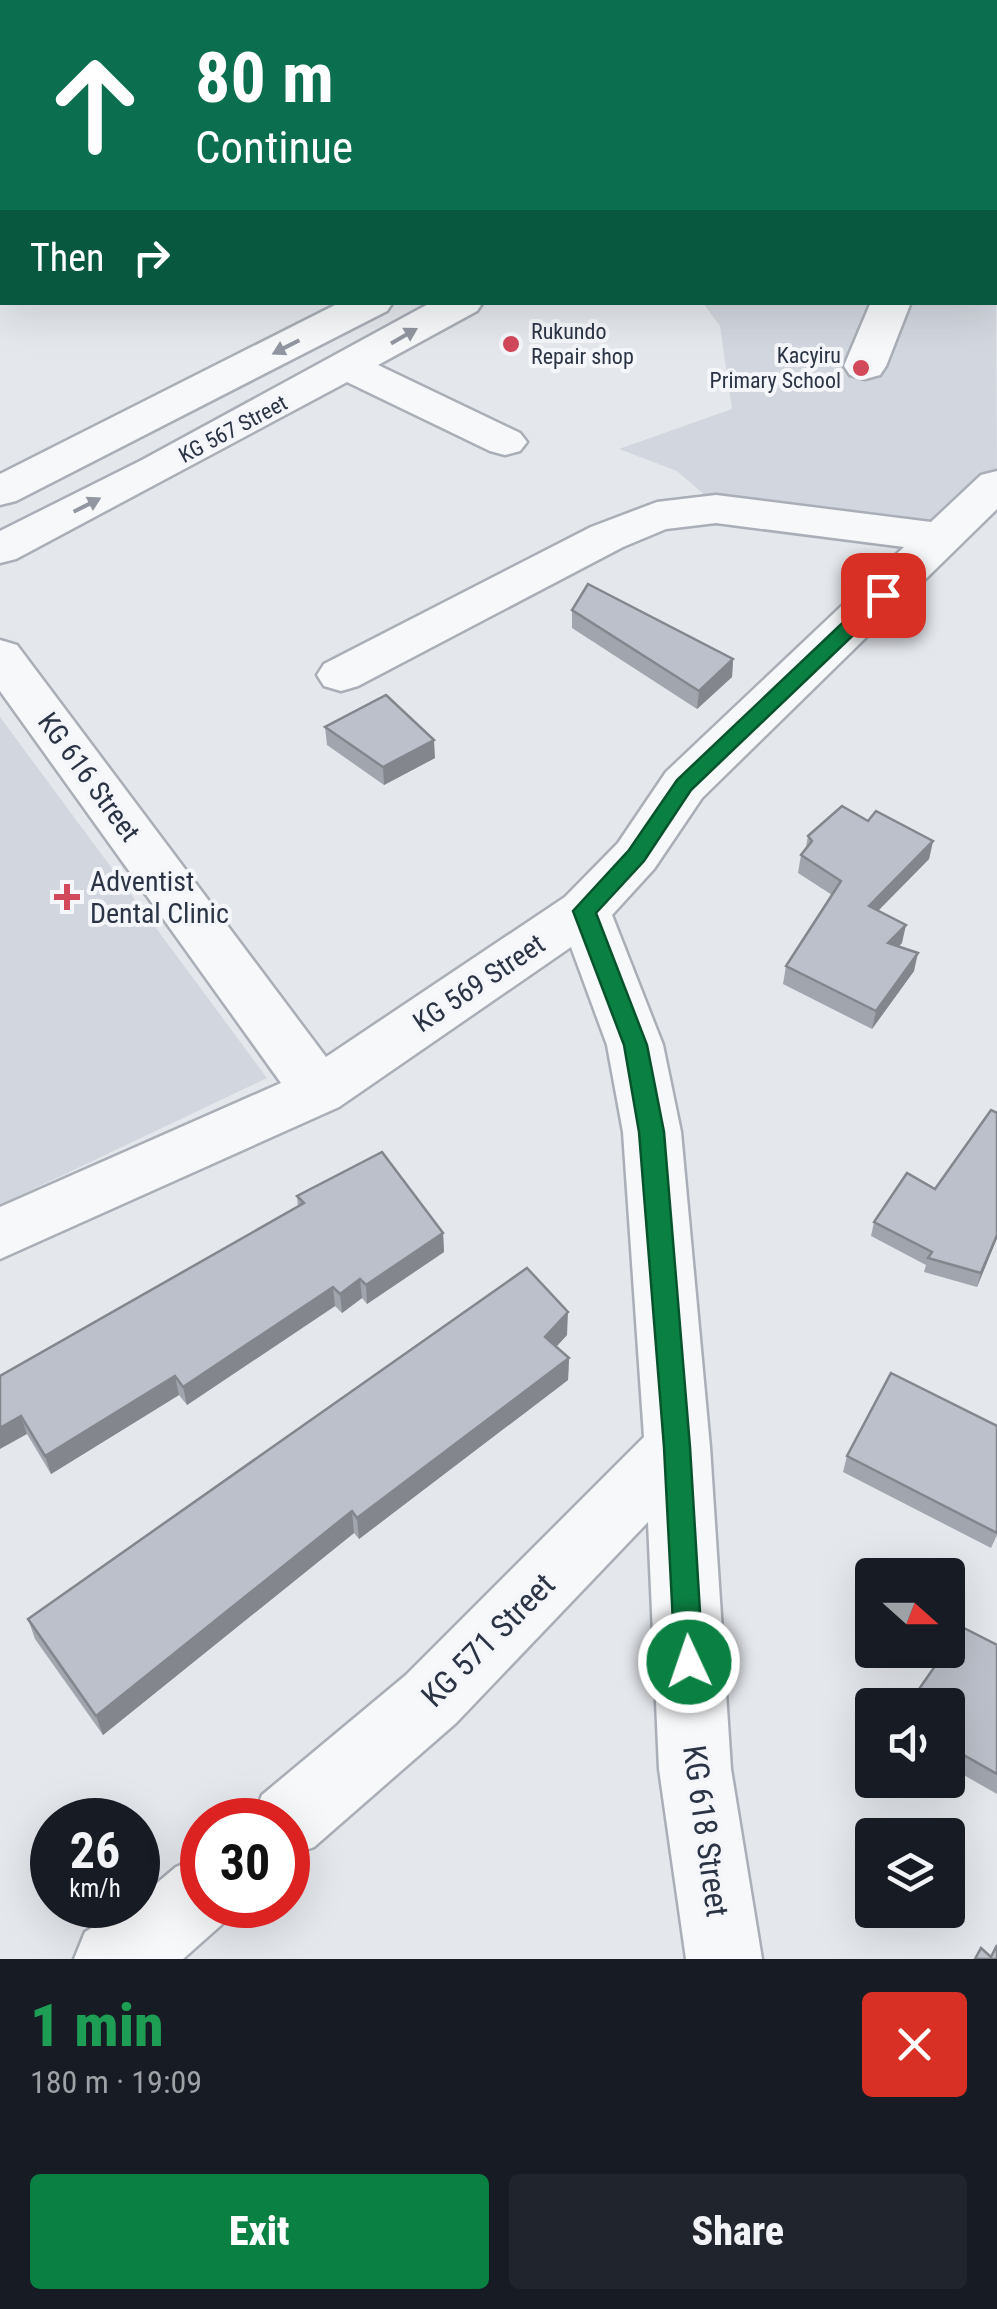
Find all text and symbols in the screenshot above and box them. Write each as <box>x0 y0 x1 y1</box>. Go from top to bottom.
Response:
text: 80 m <box>195 37 334 119</box>
icon: ahead <box>30 40 160 170</box>
text: Continue <box>195 121 353 174</box>
icon: right <box>124 230 179 285</box>
text: Then <box>30 236 104 280</box>
place label: Rukundo Repair shop <box>531 319 634 369</box>
one-way arrow <box>390 327 419 344</box>
marker: Rukundo Repair shop <box>500 333 522 355</box>
one-way arrow <box>272 338 301 355</box>
place label: Kacyiru Primary School <box>710 343 841 393</box>
marker: Kacyiru Primary School <box>850 357 872 379</box>
street label: KG 567 Street <box>175 390 291 468</box>
one-way arrow <box>73 497 102 514</box>
pin <box>841 553 926 638</box>
icon: arrive <box>856 568 911 623</box>
street label: KG 616 Street <box>31 706 147 848</box>
place label: Adventist Dental Clinic <box>90 865 229 930</box>
marker: Adventist Dental Clinic <box>54 884 80 910</box>
street label: KG 569 Street <box>407 927 551 1039</box>
north arrow <box>855 1558 965 1668</box>
map controls <box>855 1558 965 1928</box>
street label: KG 571 Street <box>413 1565 563 1715</box>
position arrow <box>637 1610 741 1714</box>
button: sound <box>855 1688 965 1798</box>
street label: KG 618 Street <box>675 1743 737 1919</box>
speed limit sign: 30 <box>180 1798 310 1928</box>
button: layers <box>855 1818 965 1928</box>
text: 26 <box>70 1822 120 1880</box>
text: km/h <box>69 1874 121 1903</box>
text: 1 min <box>30 1990 164 2061</box>
button: close <box>862 1992 967 2097</box>
text: 180 m · 19:09 <box>30 2063 202 2101</box>
button: Exit <box>30 2174 489 2289</box>
button: Share <box>509 2174 967 2289</box>

